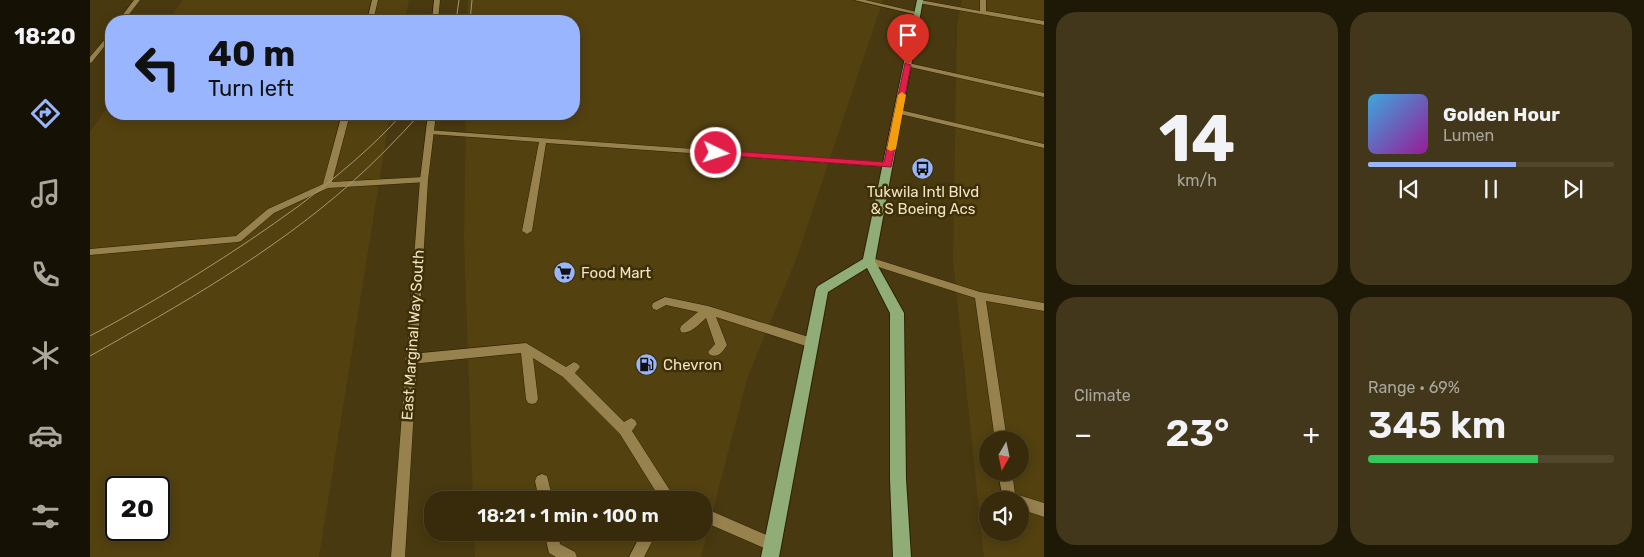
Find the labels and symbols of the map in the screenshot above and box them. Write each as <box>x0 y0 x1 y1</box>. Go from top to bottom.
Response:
pin <box>887 14 929 65</box>
position arrow <box>689 126 741 178</box>
bus stop icon: Tukwila Intl Blvd & S Boeing Acs <box>911 157 935 181</box>
place label: Tukwila Intl Blvd & S Boeing Acs <box>867 183 979 218</box>
street label: East Marginal Way South <box>398 249 428 421</box>
supermarket icon: Food Mart <box>553 261 577 285</box>
place label: Food Mart <box>581 264 651 282</box>
fuel station icon: Chevron <box>635 353 659 377</box>
place label: Chevron <box>663 356 722 374</box>
north arrow <box>979 431 1029 481</box>
speed limit sign: 20 <box>105 476 170 541</box>

